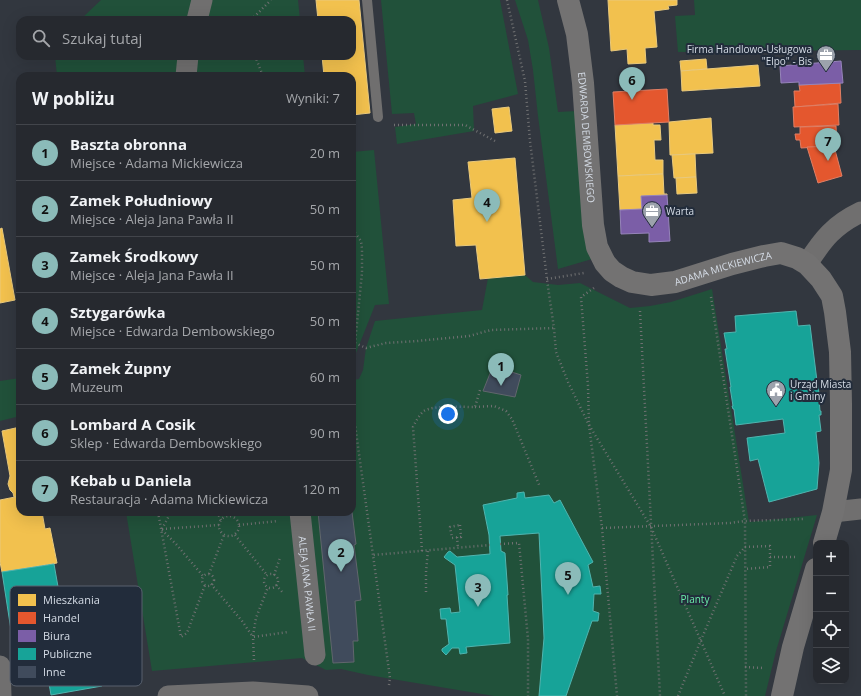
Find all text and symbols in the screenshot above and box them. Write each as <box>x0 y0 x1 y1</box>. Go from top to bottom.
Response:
search box <box>16 16 356 60</box>
icon: search <box>30 27 52 49</box>
text: Szukaj tutaj <box>62 28 142 48</box>
place label: Firma Handlowo-Usługowa "Elpo" - Bis <box>687 42 812 68</box>
office icon: Firma Handlowo-Usługowa "Elpo" - Bis <box>815 44 837 72</box>
pin: 6 <box>619 67 645 100</box>
street label: EDWARDA DEMBOWSKIEGO <box>575 71 598 203</box>
text: W pobliżu <box>32 87 115 110</box>
text: Wyniki: 7 <box>286 89 340 107</box>
pin: 7 <box>815 128 841 161</box>
text: Baszta obronna <box>70 134 187 154</box>
text: 1 <box>41 144 49 162</box>
text: 20 m <box>310 144 340 162</box>
text: Miejsce · Adama Mickiewicza <box>70 154 243 172</box>
pin: 4 <box>474 189 500 222</box>
text: Zamek Południowy <box>70 190 212 210</box>
text: 2 <box>41 200 49 218</box>
text: 50 m <box>310 200 340 218</box>
office icon: Warta <box>641 200 663 228</box>
place label: Warta <box>666 204 694 218</box>
text: Miejsce · Aleja Jana Pawła II <box>70 210 234 228</box>
text: Zamek Środkowy <box>70 246 198 266</box>
street label: ADAMA MICKIEWICZA <box>672 248 773 289</box>
text: 3 <box>41 256 49 274</box>
text: 50 m <box>310 256 340 274</box>
text: Miejsce · Aleja Jana Pawła II <box>70 266 234 284</box>
text: Sztygarówka <box>70 302 165 322</box>
text: 4 <box>41 312 49 330</box>
text: 50 m <box>310 312 340 330</box>
text: Miejsce · Edwarda Dembowskiego <box>70 322 275 340</box>
pin: 1 <box>488 353 514 386</box>
text: Zamek Żupny <box>70 358 171 378</box>
text: 5 <box>41 368 49 386</box>
text: 60 m <box>310 368 340 386</box>
place label: Urząd Miasta i Gminy <box>790 377 851 403</box>
text: Muzeum <box>70 378 123 396</box>
public building icon: Urząd Miasta i Gminy <box>765 379 787 407</box>
your location <box>438 404 458 424</box>
text: Lombard A Cosik <box>70 414 196 434</box>
text: 6 <box>41 424 49 442</box>
text: 90 m <box>310 424 340 442</box>
text: Sklep · Edwarda Dembowskiego <box>70 434 262 452</box>
text: Kebab u Daniela <box>70 470 192 490</box>
text: 7 <box>41 480 49 498</box>
text: 120 m <box>302 480 340 498</box>
text: Restauracja · Adama Mickiewicza <box>70 490 268 508</box>
street label: ALEJA JANA PAWŁA II <box>296 535 319 632</box>
pin: 2 <box>328 539 354 572</box>
map controls <box>813 540 849 684</box>
button: + <box>813 540 849 576</box>
pin: 5 <box>555 562 581 595</box>
pin: 3 <box>465 574 491 607</box>
button: − <box>813 576 849 612</box>
legend <box>10 586 142 686</box>
text: Mieszkania <box>43 592 100 607</box>
park label: Planty <box>681 592 710 606</box>
text: Handel <box>43 610 80 625</box>
button: locate <box>813 612 849 648</box>
text: Biura <box>43 628 70 643</box>
text: Publiczne <box>43 646 92 661</box>
button: layers <box>813 648 849 684</box>
text: Inne <box>43 664 66 679</box>

